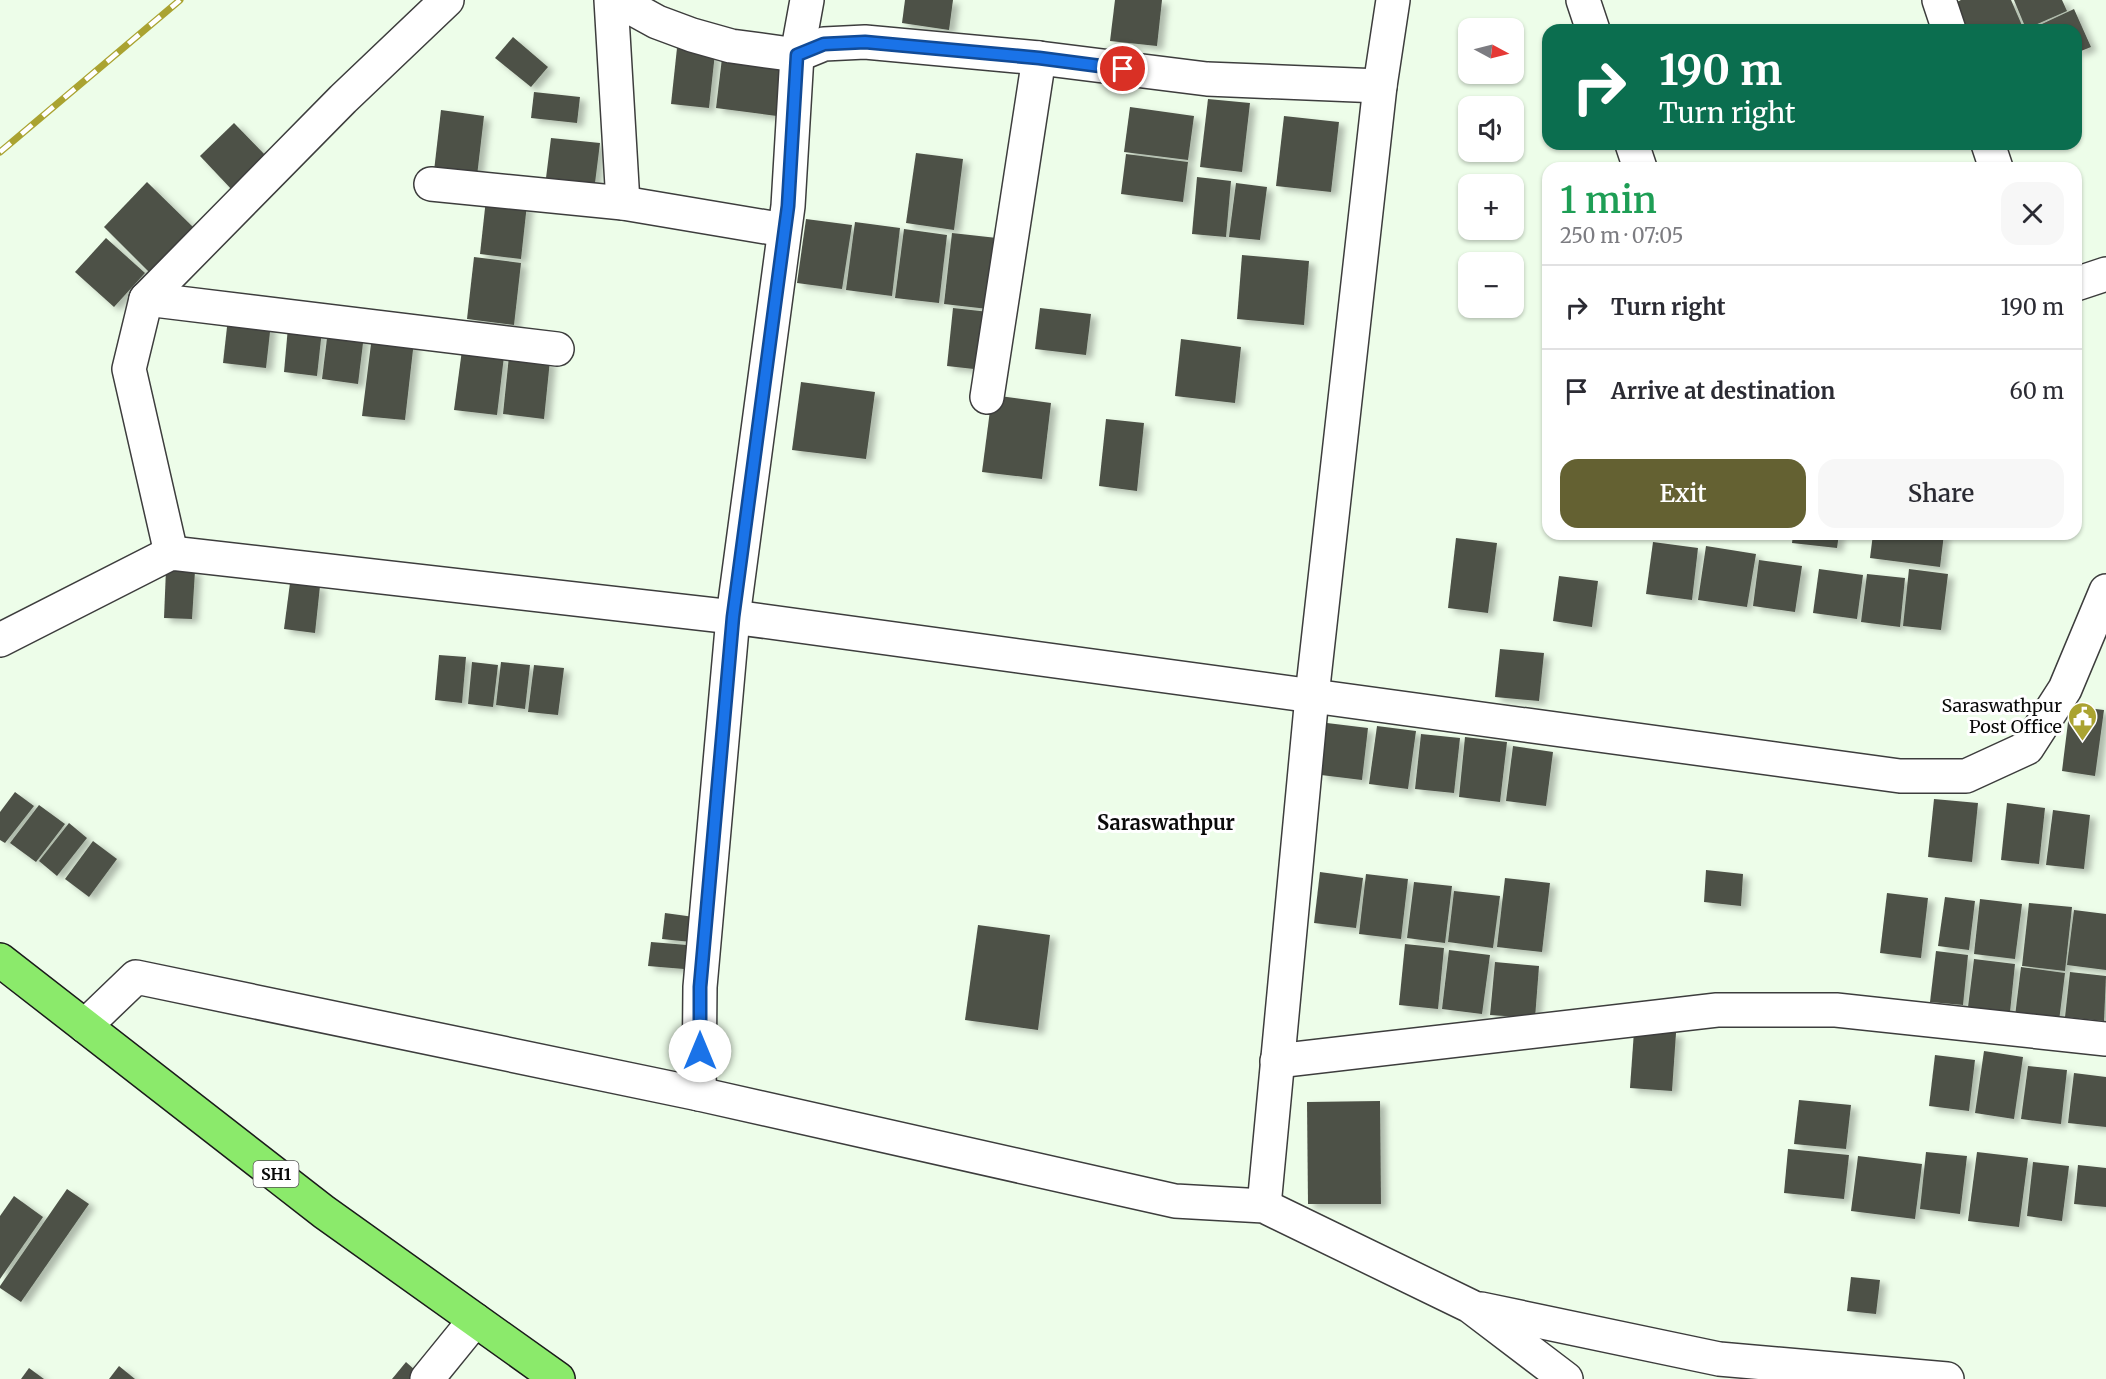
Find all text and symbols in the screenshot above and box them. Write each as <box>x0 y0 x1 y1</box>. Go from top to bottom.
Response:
north arrow <box>1458 18 1524 84</box>
map controls <box>1458 18 1524 318</box>
pin <box>1097 43 1148 94</box>
text: 190 m <box>1659 44 1782 96</box>
icon: right <box>1560 48 1638 126</box>
icon: arrive <box>1106 52 1139 85</box>
button: sound <box>1458 96 1524 162</box>
text: Turn right <box>1659 96 1796 130</box>
button: + <box>1458 174 1524 240</box>
text: 1 min <box>1560 178 1657 223</box>
button: close <box>2001 182 2064 245</box>
text: 250 m · 07:05 <box>1560 223 1683 248</box>
button: − <box>1458 252 1524 318</box>
icon: right <box>1560 291 1593 324</box>
text: Turn right <box>1611 293 1725 321</box>
text: 190 m <box>2001 293 2064 321</box>
icon: arrive <box>1560 375 1593 408</box>
text: Arrive at destination <box>1611 377 1835 405</box>
text: 60 m <box>2010 377 2064 405</box>
button: Exit <box>1560 459 1806 528</box>
button: Share <box>1818 459 2064 528</box>
place label: Saraswathpur Post Office <box>1941 694 2062 738</box>
public building icon: Saraswathpur Post Office <box>2067 700 2099 742</box>
district label: Saraswathpur <box>1097 810 1235 835</box>
position arrow <box>668 1019 732 1083</box>
road number: SH1 <box>254 1161 298 1187</box>

